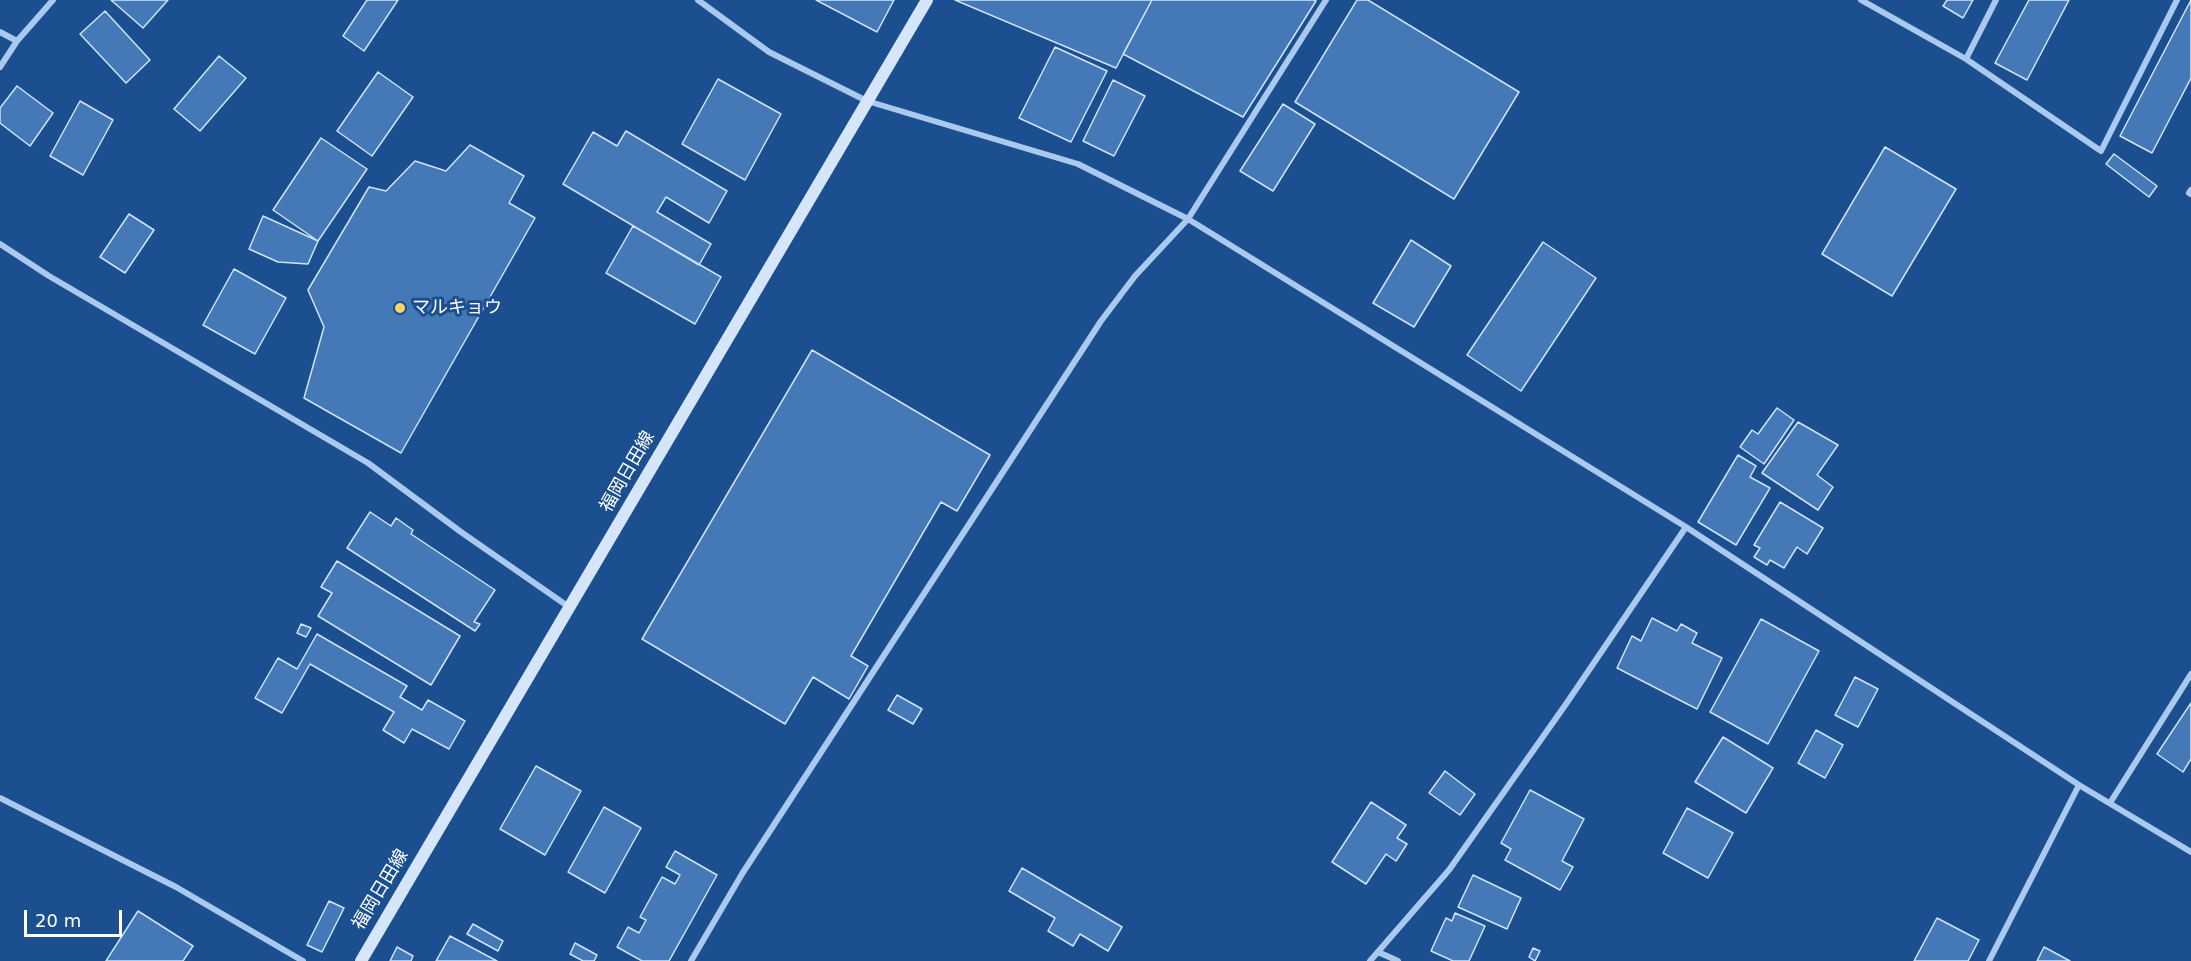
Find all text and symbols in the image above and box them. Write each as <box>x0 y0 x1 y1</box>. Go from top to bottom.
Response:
place label: マルキョウ <box>412 297 502 319</box>
marker: マルキョウ <box>393 301 407 315</box>
street label: 福岡日田線 <box>596 428 660 516</box>
street label: 福岡日田線 <box>349 846 413 934</box>
scale bar <box>27 898 124 936</box>
text: 20 m <box>35 910 81 931</box>

